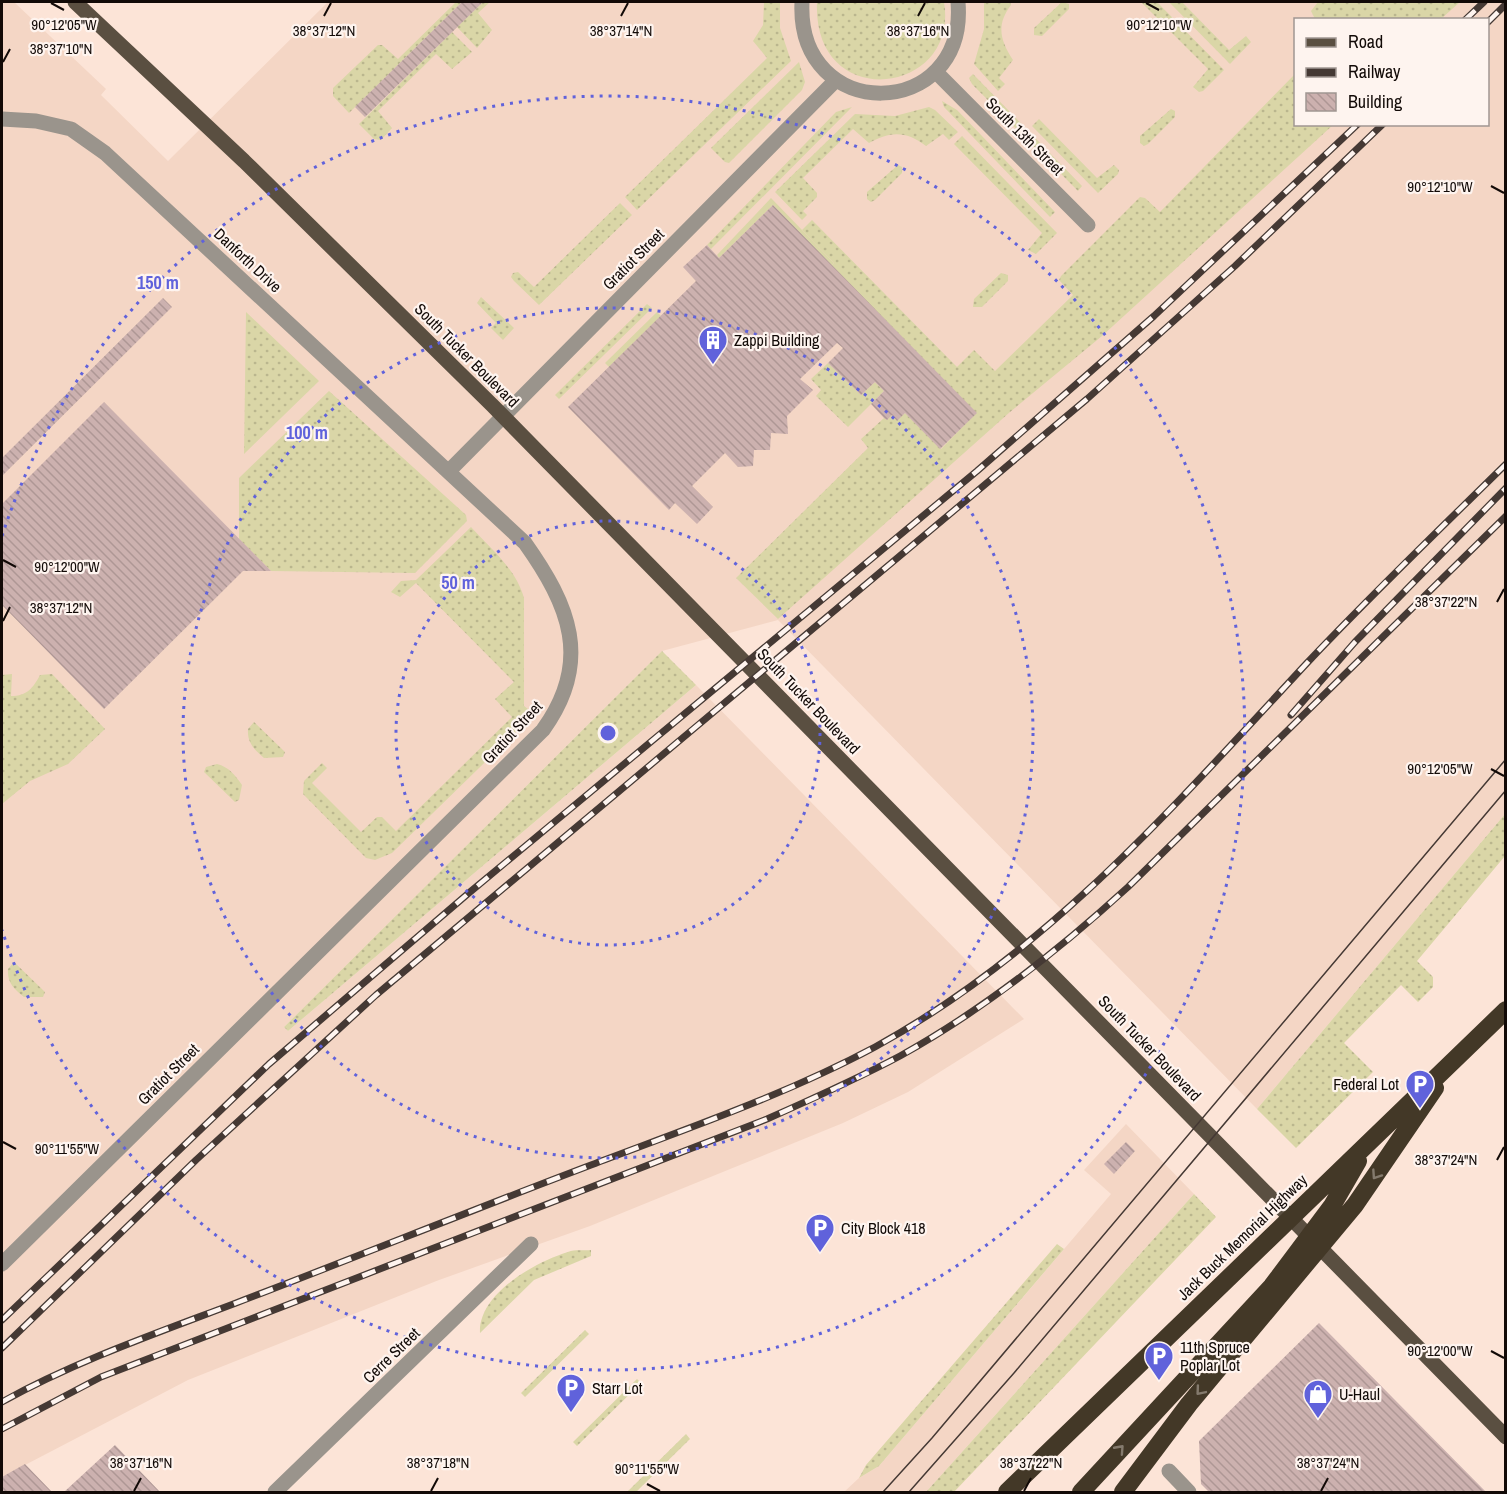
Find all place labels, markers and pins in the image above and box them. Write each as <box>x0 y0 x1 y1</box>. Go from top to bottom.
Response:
building icon: Zappi Building <box>697 324 729 366</box>
place label: Zappi Building <box>734 329 820 351</box>
centre of rings <box>598 723 618 743</box>
parking icon: Federal Lot <box>1404 1068 1436 1110</box>
place label: Federal Lot <box>1333 1073 1399 1095</box>
parking icon: City Block 418 <box>804 1212 836 1254</box>
place label: City Block 418 <box>841 1217 926 1239</box>
place label: 11th Spruce Poplar Lot <box>1180 1336 1250 1376</box>
parking icon: 11th Spruce Poplar Lot <box>1143 1340 1175 1382</box>
parking icon: Starr Lot <box>555 1372 587 1414</box>
place label: Starr Lot <box>592 1377 643 1399</box>
shop icon: U-Haul <box>1302 1378 1334 1420</box>
place label: U-Haul <box>1339 1383 1380 1405</box>

